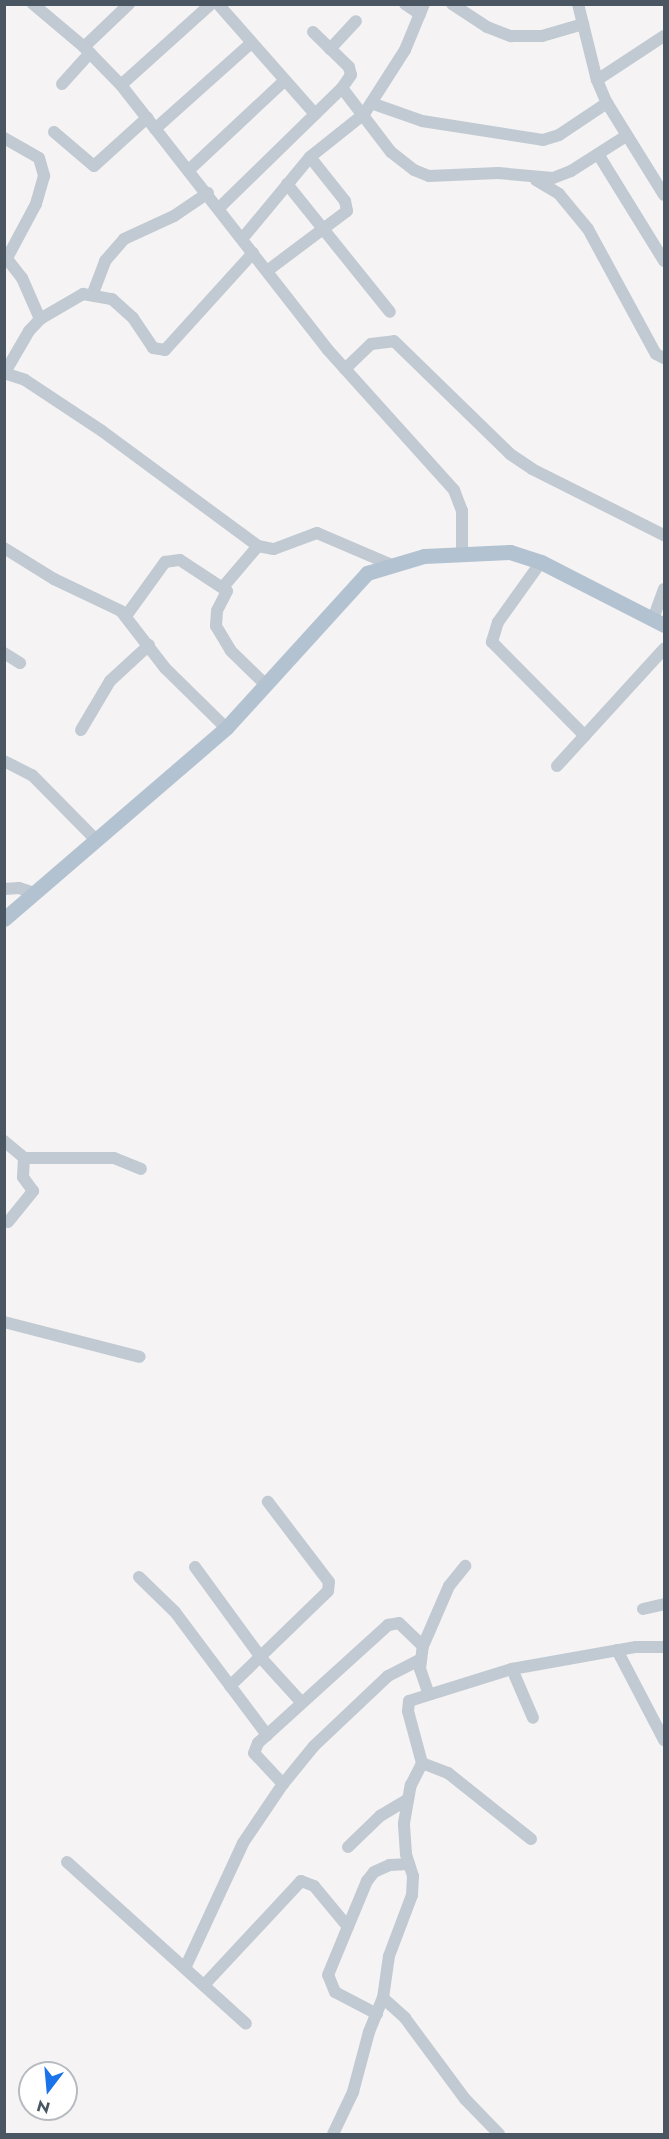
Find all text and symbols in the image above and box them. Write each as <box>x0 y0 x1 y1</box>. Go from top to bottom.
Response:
north arrow <box>18 2061 78 2121</box>
text: N <box>34 2094 53 2120</box>

